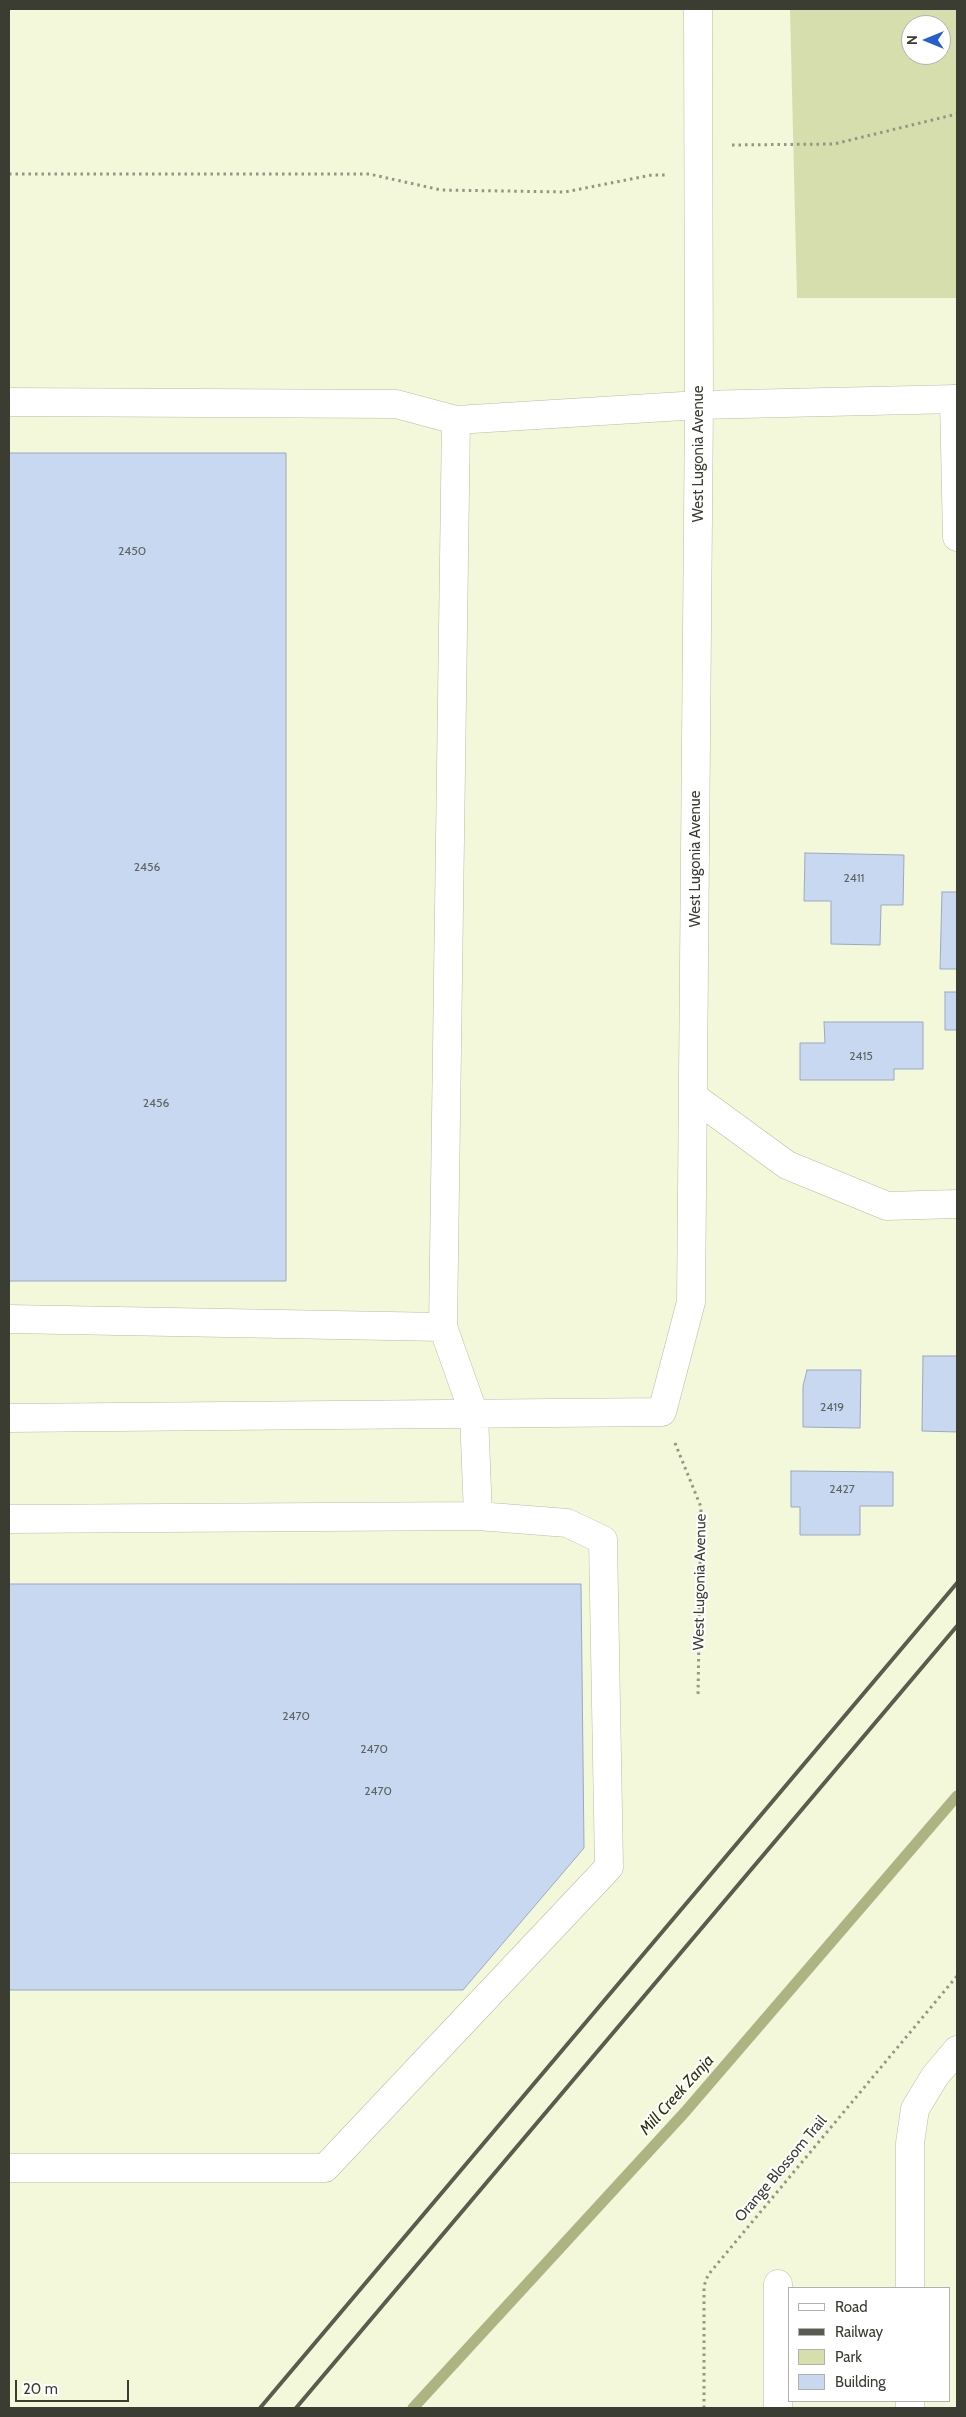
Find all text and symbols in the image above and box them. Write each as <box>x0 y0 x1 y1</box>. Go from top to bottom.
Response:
north arrow <box>901 15 951 65</box>
text: N <box>903 35 921 45</box>
street label: West Lugonia Avenue <box>690 386 708 522</box>
house number: 2450 <box>118 544 146 558</box>
street label: West Lugonia Avenue <box>687 791 705 927</box>
house number: 2456 <box>134 860 160 874</box>
house number: 2411 <box>843 871 865 885</box>
house number: 2415 <box>849 1049 873 1063</box>
house number: 2456 <box>143 1096 169 1110</box>
house number: 2419 <box>820 1400 844 1414</box>
house number: 2427 <box>829 1482 855 1496</box>
street label: West Lugonia Avenue <box>690 1514 710 1650</box>
house number: 2470 <box>282 1709 310 1723</box>
house number: 2470 <box>360 1742 388 1756</box>
house number: 2470 <box>364 1784 392 1798</box>
water label: Mill Creek Zanja <box>636 2051 718 2139</box>
street label: Orange Blossom Trail <box>731 2112 831 2226</box>
legend <box>788 2287 951 2402</box>
text: Road <box>835 2298 868 2316</box>
text: Railway <box>835 2323 883 2341</box>
text: Park <box>835 2348 862 2366</box>
scale bar <box>18 2370 131 2402</box>
text: Building <box>835 2373 886 2391</box>
text: 20 m <box>23 2380 58 2398</box>

